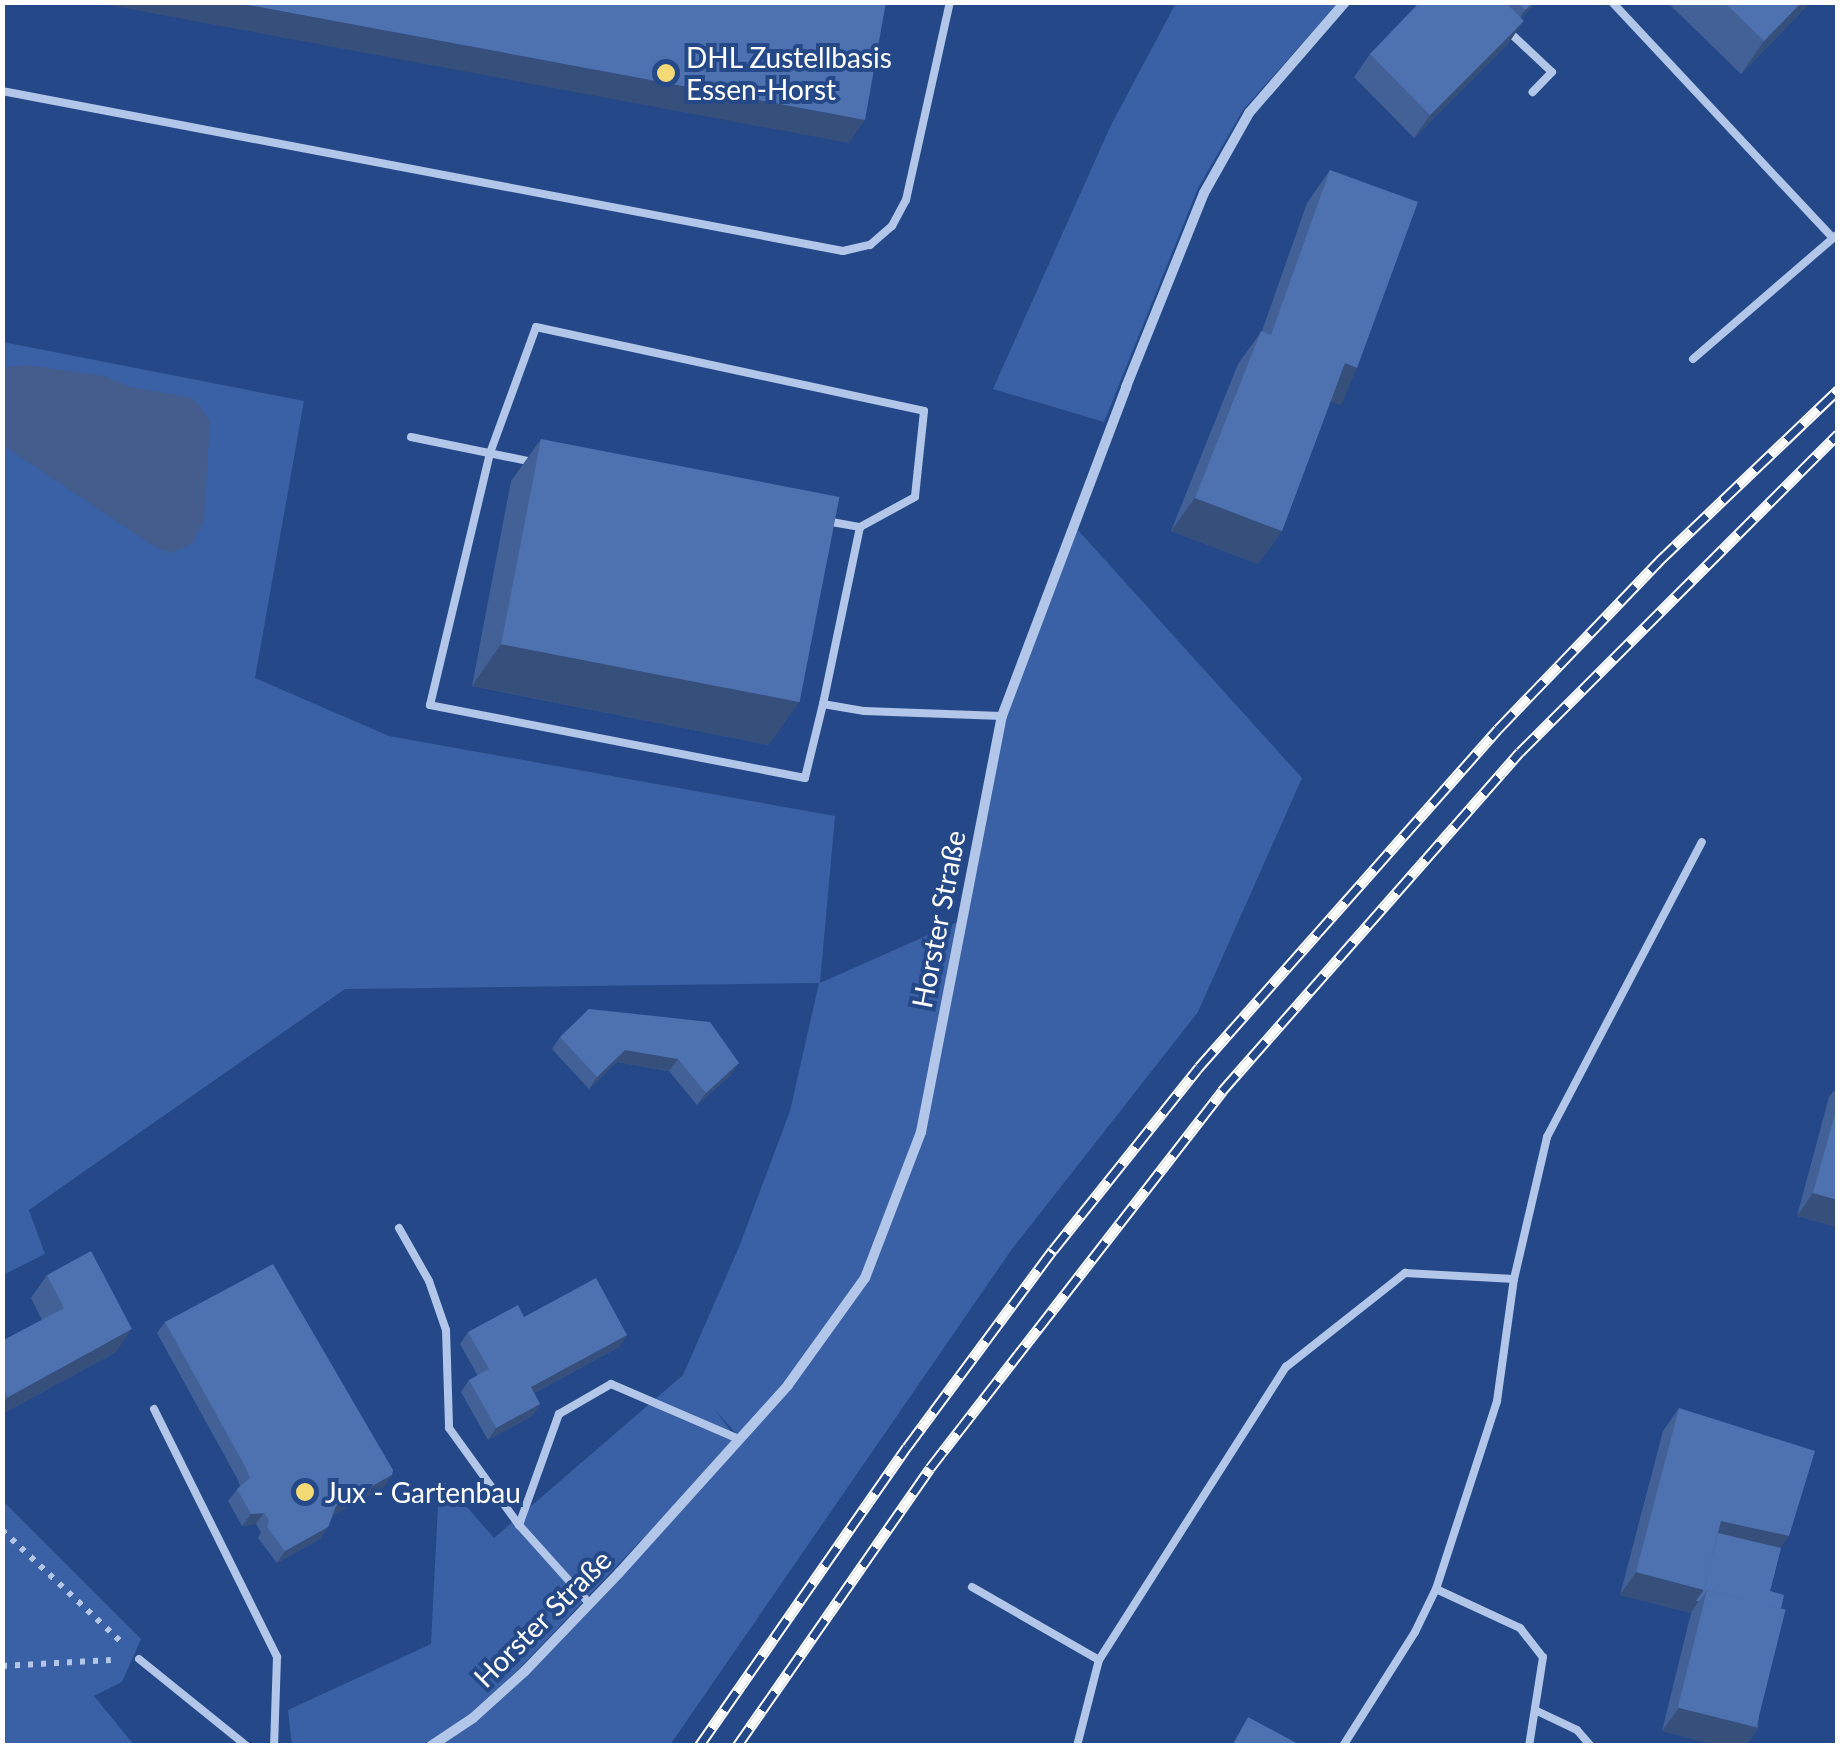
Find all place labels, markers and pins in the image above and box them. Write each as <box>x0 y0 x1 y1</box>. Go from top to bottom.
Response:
place label: DHL Zustellbasis Essen-Horst <box>686 40 893 106</box>
marker: DHL Zustellbasis Essen-Horst <box>655 62 677 84</box>
place label: Jux - Gartenbau <box>325 1475 521 1509</box>
marker: Jux - Gartenbau <box>294 1481 316 1503</box>

